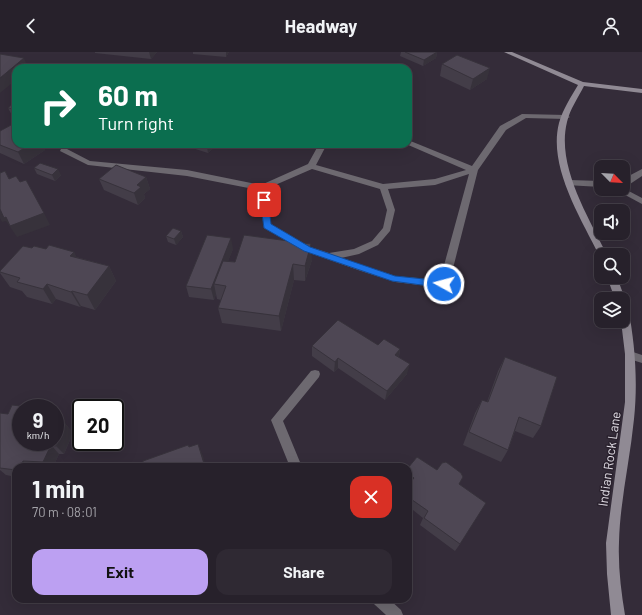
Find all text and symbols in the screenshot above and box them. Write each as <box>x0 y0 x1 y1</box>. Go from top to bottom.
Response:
icon: back <box>20 15 42 37</box>
text: Headway <box>285 15 357 37</box>
icon: person <box>600 15 622 37</box>
text: 60 m <box>98 78 158 112</box>
icon: right <box>32 80 84 132</box>
text: Turn right <box>98 112 174 134</box>
north arrow <box>594 160 630 196</box>
map controls <box>594 160 630 328</box>
pin <box>247 183 281 217</box>
icon: arrive <box>253 189 275 211</box>
button: sound <box>594 204 630 240</box>
button: search <box>594 248 630 284</box>
position arrow <box>423 263 465 305</box>
button: layers <box>594 292 630 328</box>
speed limit sign: 20 <box>72 399 124 451</box>
text: 9 <box>33 408 43 432</box>
street label: Indian Rock Lane <box>594 410 624 507</box>
text: km/h <box>27 429 49 441</box>
text: 1 min <box>32 474 85 503</box>
button: close <box>350 476 392 518</box>
text: 70 m · 08:01 <box>32 504 97 520</box>
button: Exit <box>32 549 208 595</box>
button: Share <box>216 549 392 595</box>

